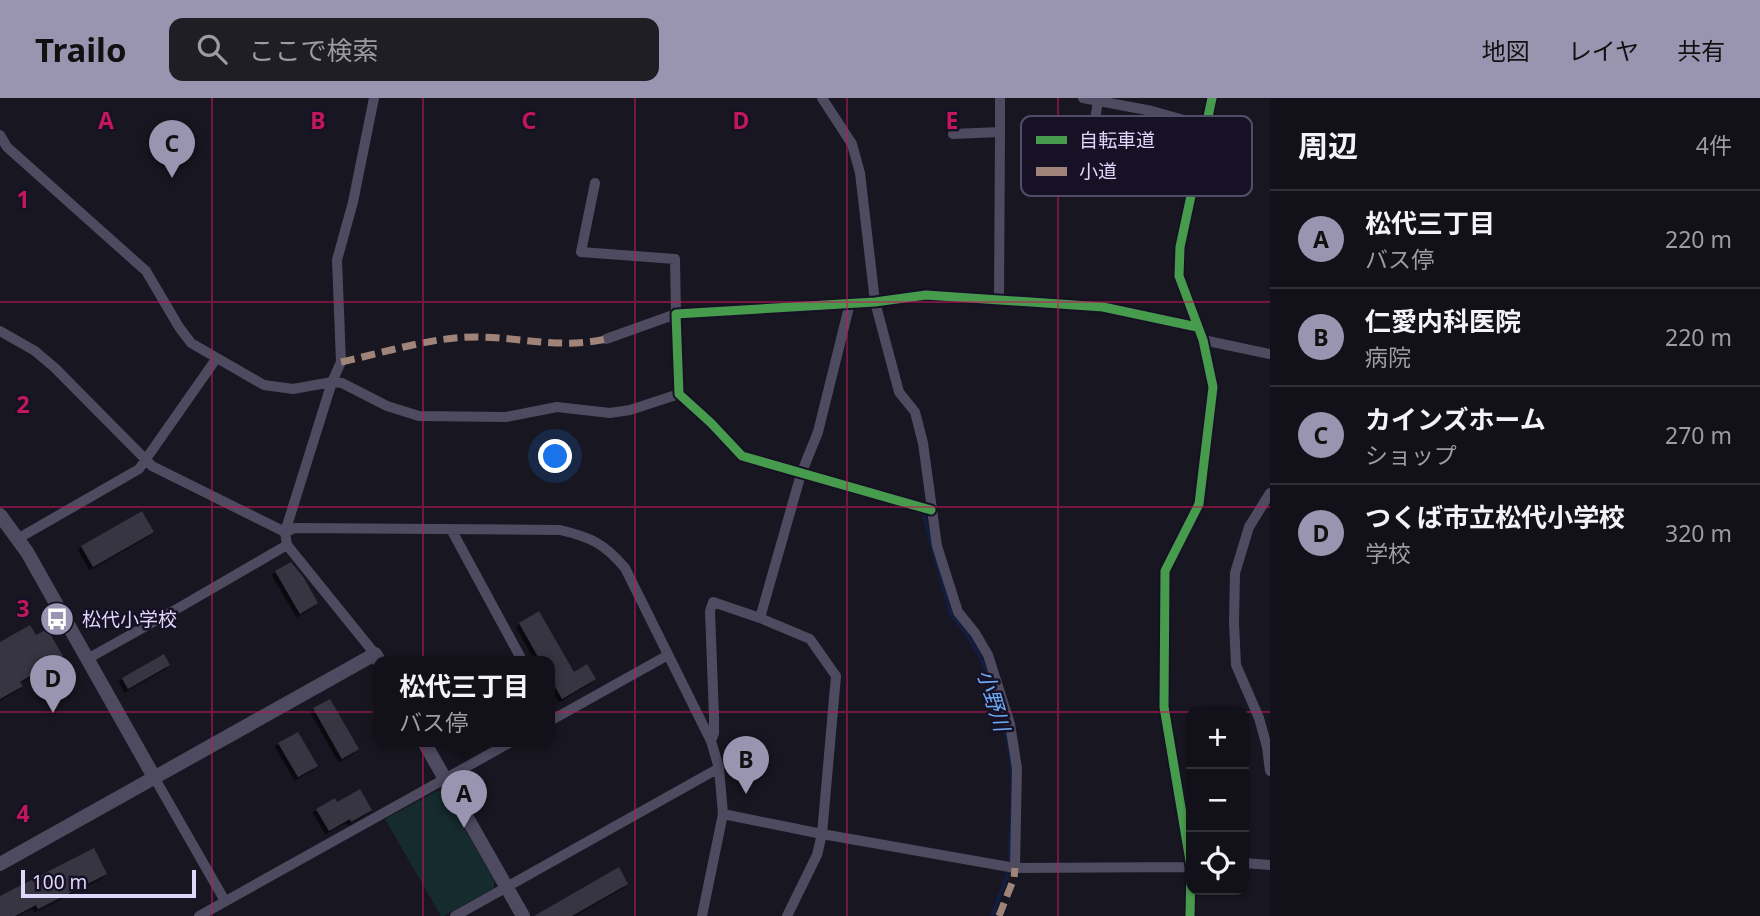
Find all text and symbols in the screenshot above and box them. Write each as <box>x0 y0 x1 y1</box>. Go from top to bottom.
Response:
search box <box>169 18 659 81</box>
text: Trailo <box>35 27 127 72</box>
icon: search <box>193 30 231 68</box>
text: ここで検索 <box>249 32 379 68</box>
text: 地図 <box>1482 34 1530 67</box>
text: レイヤ <box>1568 34 1639 67</box>
text: 共有 <box>1677 34 1725 67</box>
text: A <box>98 104 114 136</box>
text: B <box>310 104 326 136</box>
text: C <box>522 104 537 136</box>
text: D <box>733 104 749 136</box>
text: E <box>946 104 958 136</box>
legend <box>1021 116 1252 196</box>
pin: C <box>149 120 195 178</box>
text: 周辺 <box>1298 125 1358 166</box>
text: 自転車道 <box>1079 127 1155 153</box>
text: 4件 <box>1696 129 1732 161</box>
text: 小道 <box>1079 158 1117 184</box>
text: 1 <box>16 183 30 215</box>
text: 松代三丁目 <box>1365 205 1495 241</box>
text: A <box>1313 223 1329 255</box>
text: 220 m <box>1665 223 1732 255</box>
text: バス停 <box>1365 243 1434 275</box>
text: 仁愛内科医院 <box>1365 303 1521 339</box>
text: B <box>1313 321 1329 353</box>
text: 220 m <box>1665 321 1732 353</box>
text: 病院 <box>1365 341 1411 373</box>
text: 2 <box>16 388 30 420</box>
text: カインズホーム <box>1365 401 1546 437</box>
text: C <box>1314 419 1328 451</box>
text: 270 m <box>1665 419 1732 451</box>
your location <box>538 439 572 473</box>
text: ショップ <box>1365 439 1457 471</box>
text: つくば市立松代小学校 <box>1365 499 1625 535</box>
text: D <box>1313 517 1329 549</box>
text: 320 m <box>1665 517 1732 549</box>
text: 学校 <box>1365 537 1411 569</box>
text: 3 <box>16 592 30 624</box>
bus stop icon: 松代小学校 <box>38 600 76 638</box>
place label: 松代小学校 <box>82 606 177 632</box>
pin: D <box>30 655 76 713</box>
popup <box>373 656 555 747</box>
water label: 小野川 <box>971 666 1017 736</box>
text: 松代三丁目 <box>399 668 529 704</box>
text: バス停 <box>399 706 468 738</box>
map controls <box>1186 706 1249 895</box>
button: + <box>1186 706 1249 769</box>
pin: B <box>723 736 769 794</box>
button: − <box>1186 769 1249 832</box>
pin: A <box>441 770 487 828</box>
text: 4 <box>16 797 30 829</box>
button: locate <box>1186 832 1249 895</box>
scale bar <box>21 867 196 899</box>
text: 100 m <box>32 869 87 895</box>

